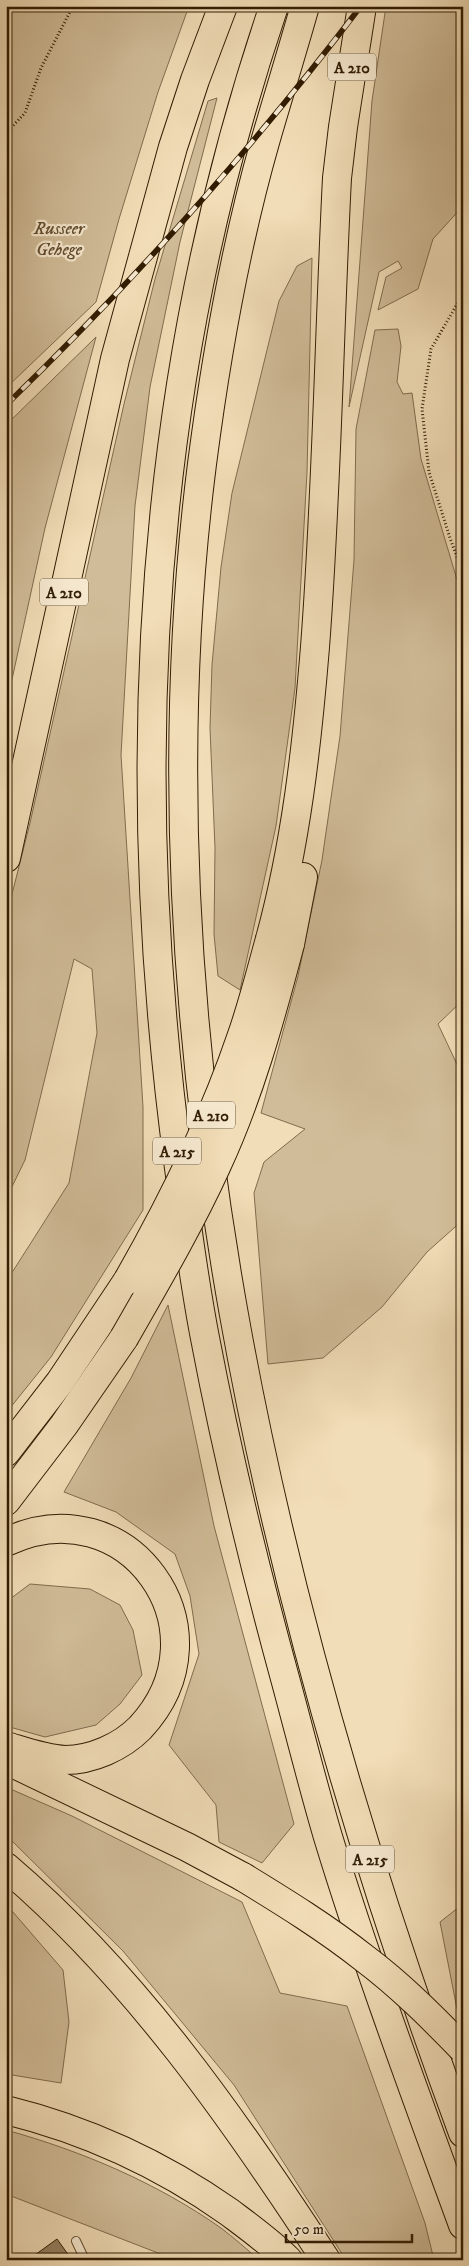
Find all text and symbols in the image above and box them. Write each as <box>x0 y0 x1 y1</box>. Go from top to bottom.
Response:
road number: A 210 <box>328 54 376 80</box>
park label: Russeer Gehege <box>33 218 86 261</box>
road number: A 210 <box>40 578 88 606</box>
road number: A 210 <box>187 1102 235 1128</box>
road number: A 215 <box>153 1138 201 1164</box>
road number: A 215 <box>346 1846 394 1872</box>
scale bar <box>286 2211 413 2243</box>
text: 50 m <box>294 2220 324 2239</box>

